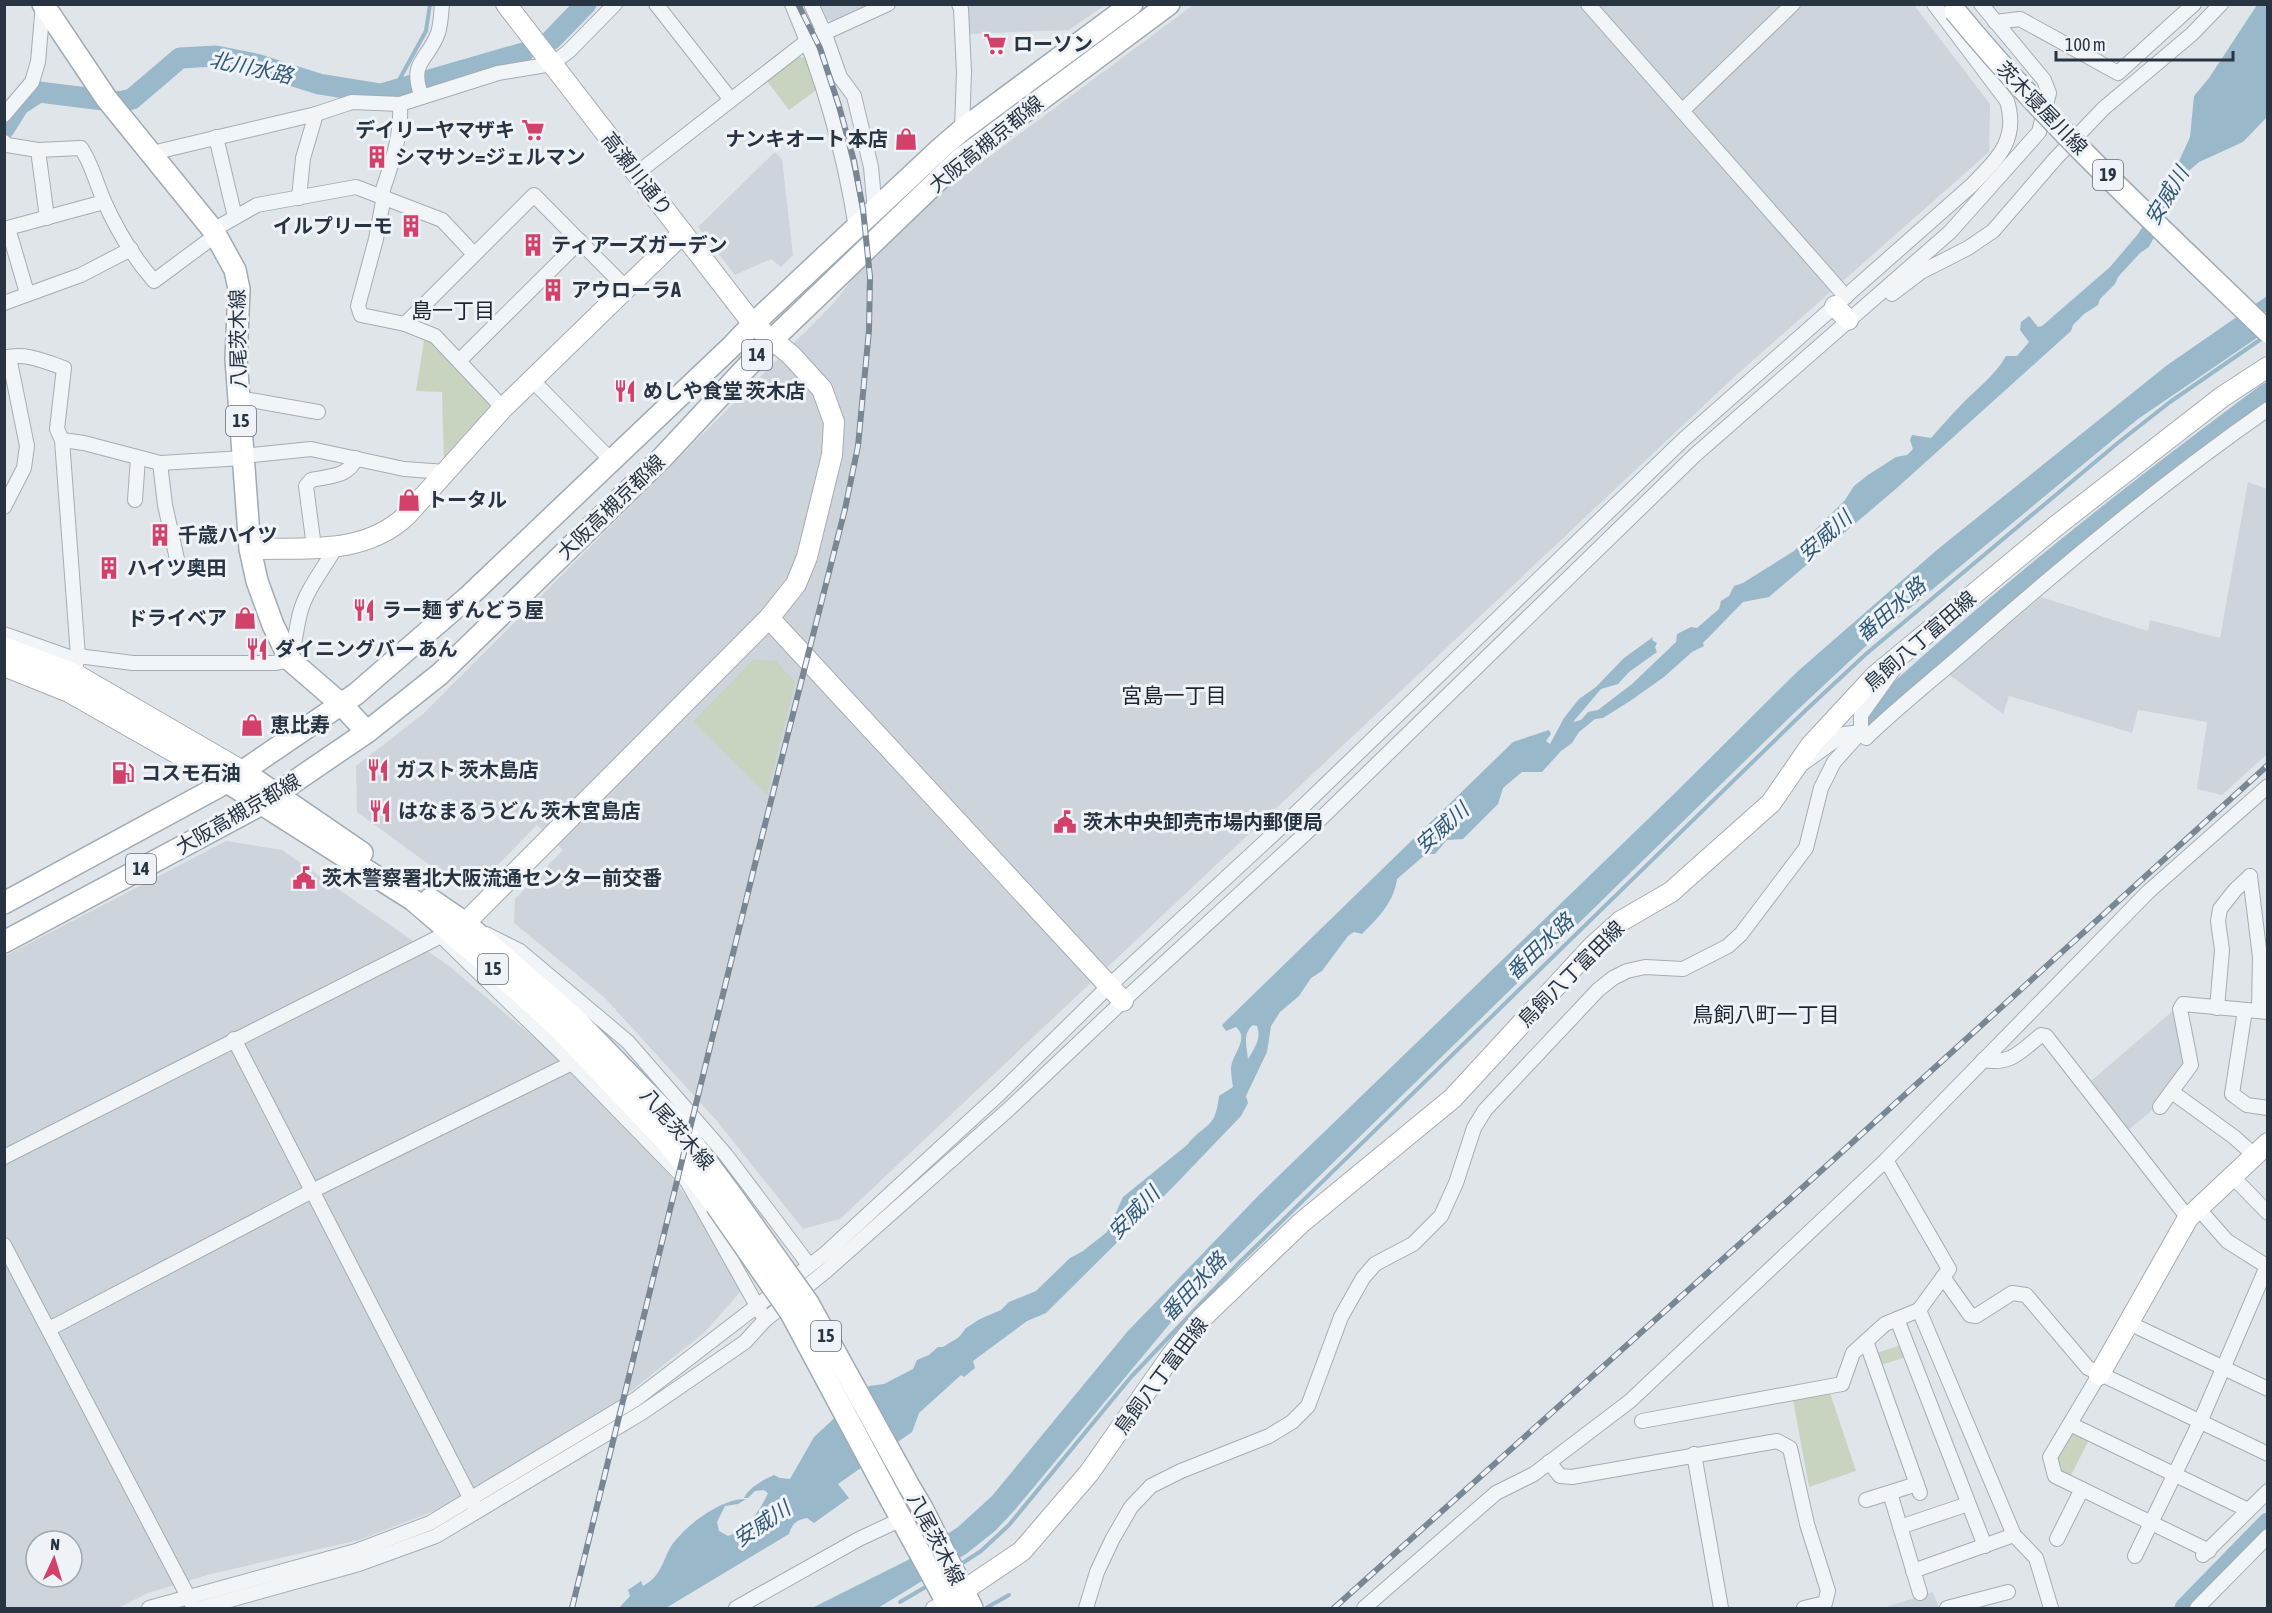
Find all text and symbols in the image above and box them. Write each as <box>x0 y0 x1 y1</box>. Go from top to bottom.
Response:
scale bar <box>2056 24 2233 62</box>
supermarket icon: ローソン <box>982 31 1008 57</box>
place label: ローソン <box>1013 32 1093 55</box>
text: 100 m <box>2065 34 2106 55</box>
water label: 北川水路 <box>208 47 297 88</box>
street label: 茨木寝屋川線 <box>1992 57 2092 159</box>
street label: 大阪高槻京都線 <box>924 91 1047 197</box>
supermarket icon: デイリーヤマザキ <box>520 117 546 143</box>
place label: デイリーヤマザキ <box>355 118 515 141</box>
shop icon: ナンキオート 本店 <box>893 126 919 152</box>
street label: 高瀬川通り <box>598 127 677 220</box>
place label: ナンキオート 本店 <box>725 127 888 150</box>
building icon: シマサン=ジェルマン <box>364 144 390 170</box>
place label: シマサン=ジェルマン <box>395 145 585 168</box>
road number: 19 <box>2093 160 2123 190</box>
water label: 安威川 <box>2140 161 2194 229</box>
building icon: イルプリーモ <box>398 213 424 239</box>
place label: イルプリーモ <box>273 214 393 237</box>
building icon: ティアーズガーデン <box>520 232 546 258</box>
place label: ティアーズガーデン <box>551 233 728 256</box>
building icon: アウローラA <box>540 277 566 303</box>
place label: アウローラA <box>571 278 681 301</box>
street label: 八尾茨木線 <box>225 289 250 389</box>
district label: 島一丁目 <box>411 298 495 322</box>
road number: 14 <box>742 340 772 370</box>
restaurant icon: めしや食堂 茨木店 <box>612 378 638 404</box>
place label: めしや食堂 茨木店 <box>643 379 806 402</box>
road number: 15 <box>226 406 256 436</box>
street label: 大阪高槻京都線 <box>552 450 669 564</box>
shop icon: トータル <box>396 487 422 513</box>
place label: トータル <box>427 488 507 511</box>
water label: 安威川 <box>1793 504 1857 565</box>
building icon: 千歳ハイツ <box>147 522 173 548</box>
place label: 千歳ハイツ <box>178 523 278 546</box>
building icon: ハイツ奥田 <box>96 555 122 581</box>
place label: ハイツ奥田 <box>127 556 227 579</box>
water label: 番田水路 <box>1851 571 1931 646</box>
street label: 鳥飼八丁富田線 <box>1859 586 1980 695</box>
restaurant icon: ラー麺 ずんどう屋 <box>351 597 377 623</box>
place label: ラー麺 ずんどう屋 <box>382 598 544 621</box>
shop icon: ドライベア <box>232 605 258 631</box>
place label: ドライベア <box>127 606 227 629</box>
restaurant icon: ダイニングバー あん <box>244 636 270 662</box>
place label: ダイニングバー あん <box>275 637 458 660</box>
district label: 宮島一丁目 <box>1122 683 1227 707</box>
shop icon: 恵比寿 <box>239 712 265 738</box>
place label: 恵比寿 <box>270 713 330 736</box>
restaurant icon: ガスト 茨木島店 <box>365 757 391 783</box>
place label: ガスト 茨木島店 <box>396 758 539 781</box>
fuel station icon: コスモ石油 <box>110 760 136 786</box>
place label: コスモ石油 <box>141 761 241 784</box>
street label: 大阪高槻京都線 <box>171 769 304 859</box>
water label: 安威川 <box>1410 796 1474 857</box>
restaurant icon: はなまるうどん 茨木宮島店 <box>367 798 393 824</box>
place label: はなまるうどん 茨木宮島店 <box>398 799 641 822</box>
public building icon: 茨木中央卸売市場内郵便局 <box>1052 809 1078 835</box>
place label: 茨木中央卸売市場内郵便局 <box>1083 810 1323 833</box>
road number: 14 <box>126 854 156 884</box>
public building icon: 茨木警察署北大阪流通センター前交番 <box>291 865 317 891</box>
place label: 茨木警察署北大阪流通センター前交番 <box>322 866 662 889</box>
water label: 番田水路 <box>1501 907 1579 984</box>
street label: 鳥飼八丁富田線 <box>1513 916 1628 1031</box>
road number: 15 <box>478 954 508 984</box>
district label: 鳥飼八町一丁目 <box>1693 1002 1840 1026</box>
street label: 八尾茨木線 <box>636 1083 719 1174</box>
water label: 安威川 <box>1103 1180 1165 1243</box>
water label: 番田水路 <box>1156 1246 1232 1325</box>
street label: 鳥飼八丁富田線 <box>1109 1313 1212 1439</box>
road number: 15 <box>811 1321 841 1351</box>
street label: 八尾茨木線 <box>903 1489 969 1589</box>
water label: 安威川 <box>729 1494 796 1551</box>
north arrow <box>24 1529 84 1589</box>
text: N <box>50 1535 60 1553</box>

